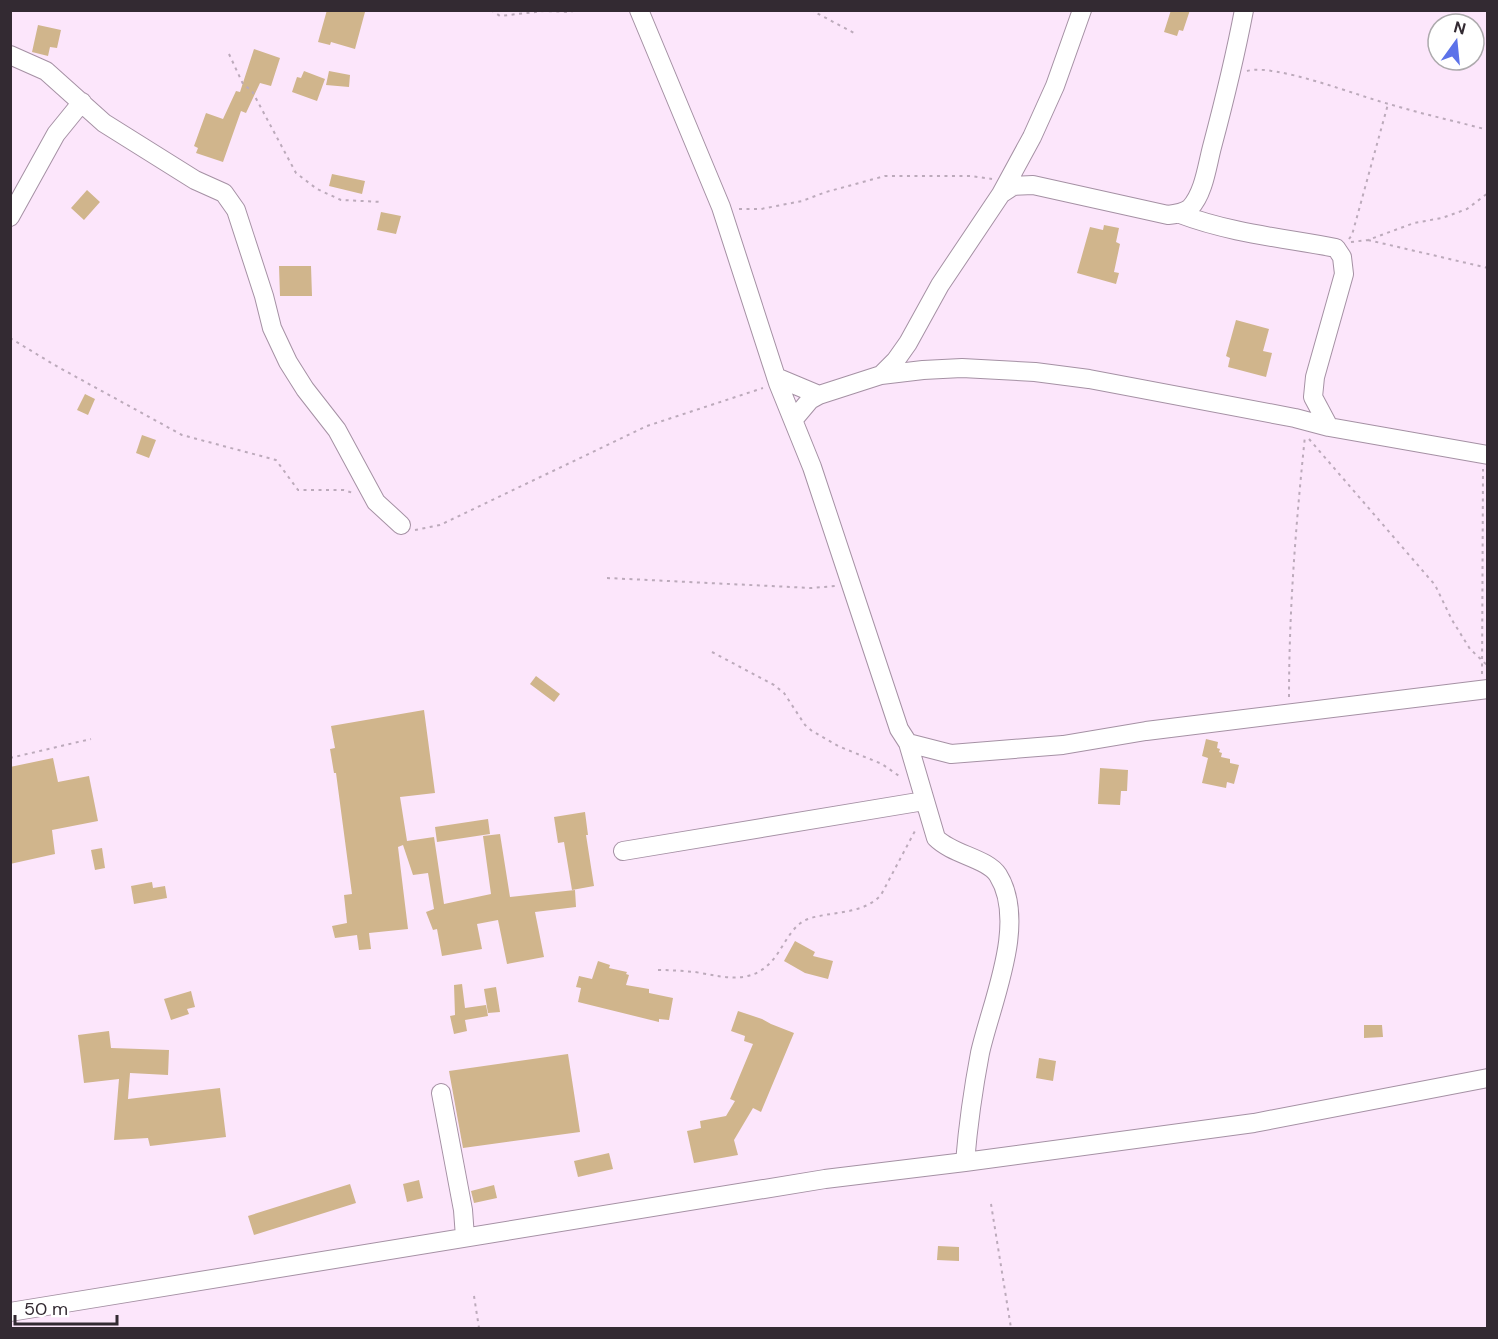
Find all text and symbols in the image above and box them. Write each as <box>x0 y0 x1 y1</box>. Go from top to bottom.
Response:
north arrow <box>1426 12 1486 72</box>
text: N <box>1451 16 1468 40</box>
scale bar <box>15 1288 117 1326</box>
text: 50 m <box>24 1297 68 1321</box>

